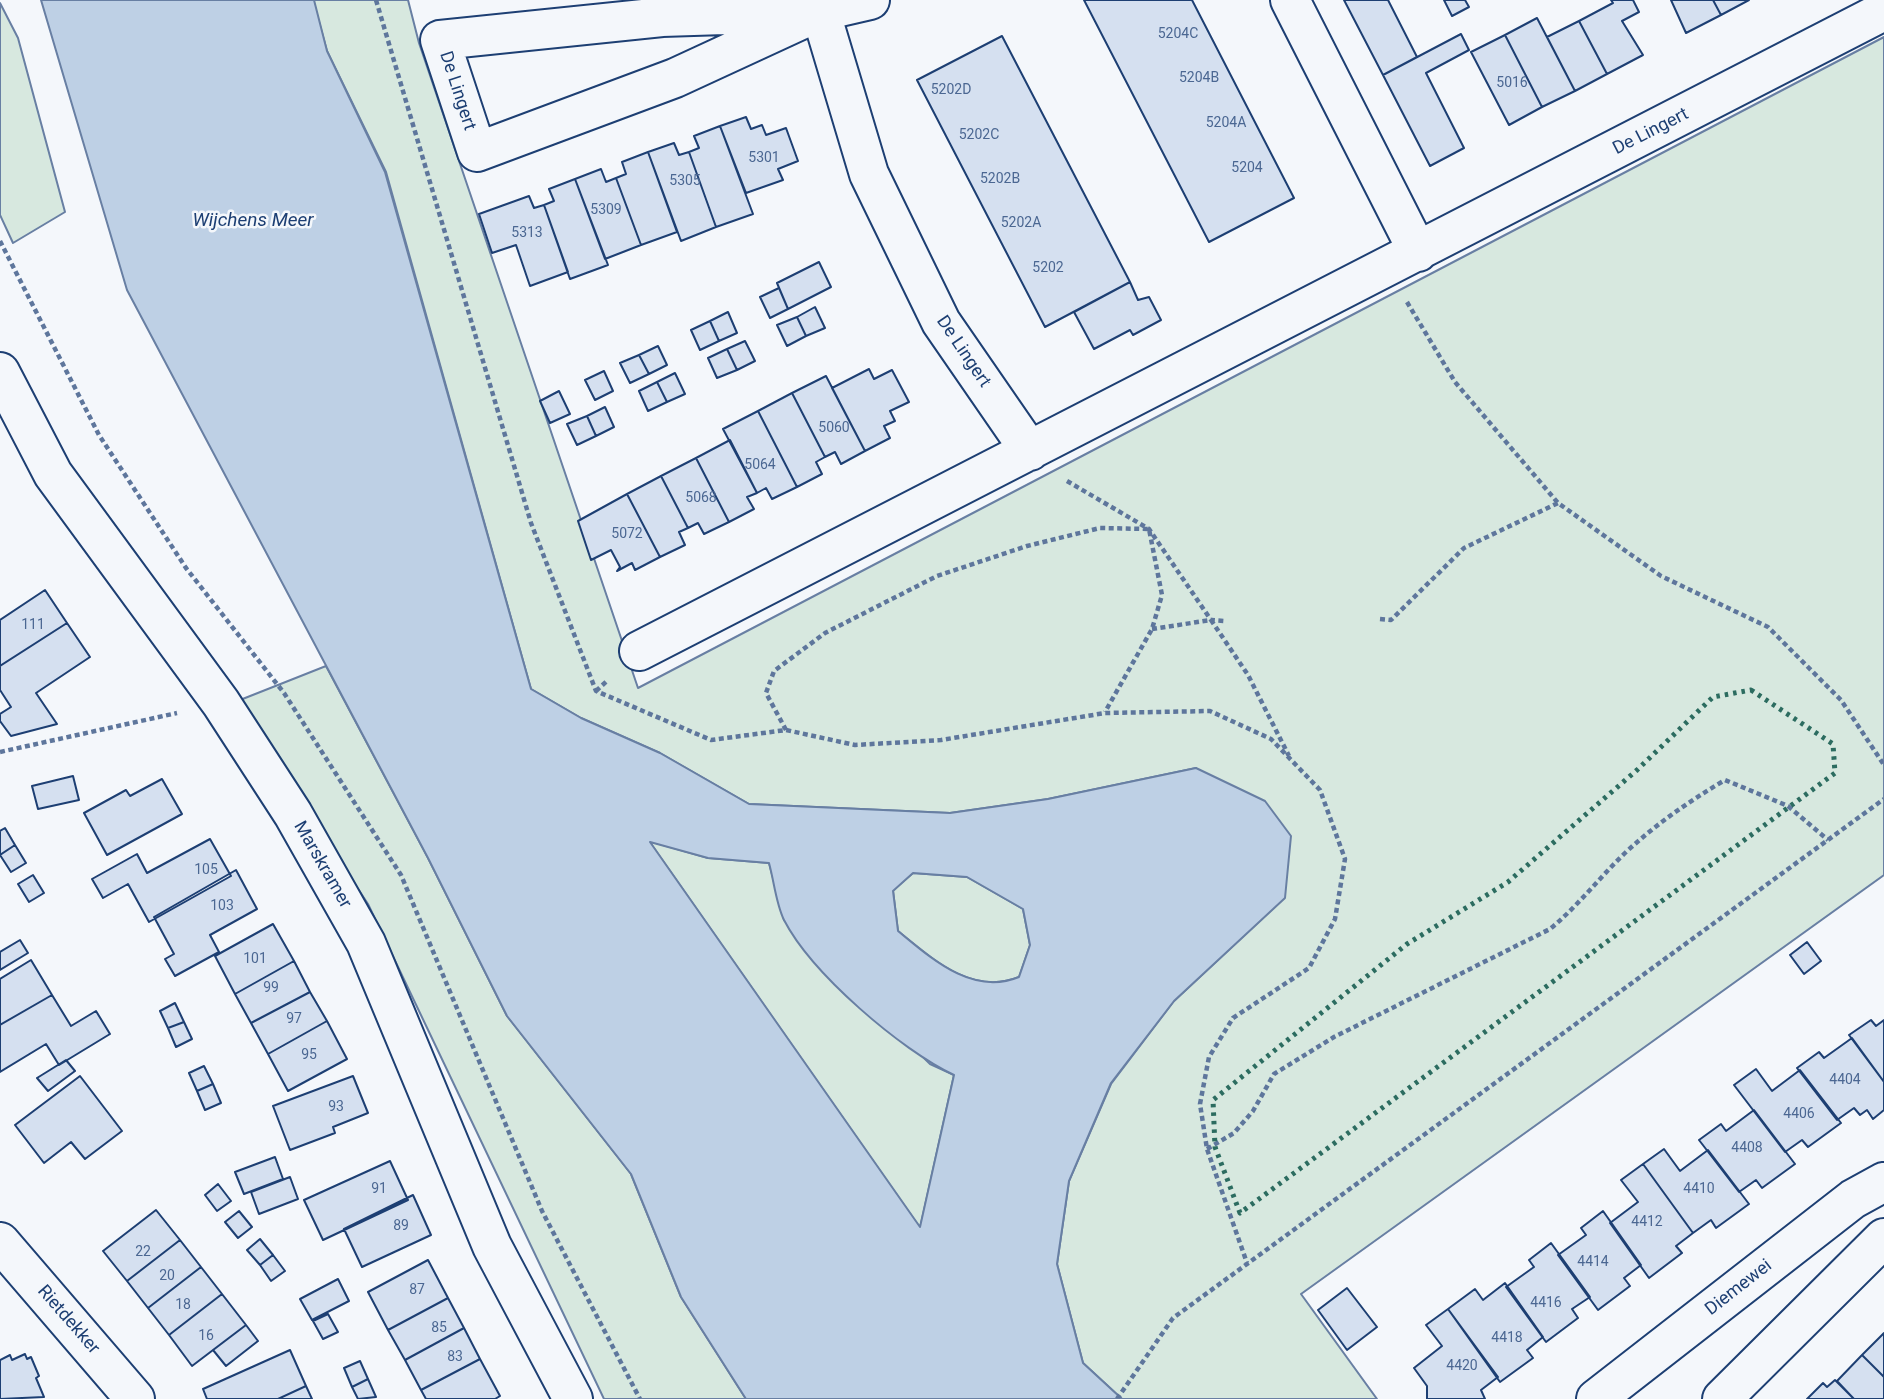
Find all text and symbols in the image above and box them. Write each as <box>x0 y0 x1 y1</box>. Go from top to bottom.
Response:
house number: 5204C <box>1158 26 1198 42</box>
street label: De Lingert <box>434 49 480 133</box>
house number: 5204B <box>1179 70 1219 86</box>
house number: 5016 <box>1496 75 1528 91</box>
house number: 5202D <box>931 82 971 98</box>
street label: De Lingert <box>1610 104 1692 160</box>
house number: 5204A <box>1206 115 1246 131</box>
house number: 5202C <box>959 127 999 143</box>
house number: 5301 <box>748 150 780 166</box>
house number: 5204 <box>1231 160 1263 176</box>
house number: 5202B <box>980 171 1020 187</box>
house number: 5305 <box>669 173 701 189</box>
house number: 5309 <box>590 202 622 218</box>
water label: Wijchens Meer <box>192 210 314 232</box>
house number: 5202A <box>1001 215 1041 231</box>
house number: 5313 <box>511 225 543 241</box>
house number: 5202 <box>1032 260 1064 276</box>
street label: De Lingert <box>931 312 995 392</box>
house number: 5060 <box>818 420 850 436</box>
house number: 5064 <box>744 457 776 473</box>
house number: 5068 <box>685 490 717 506</box>
house number: 5072 <box>611 526 643 542</box>
house number: 111 <box>21 617 45 633</box>
street label: Marskramer <box>288 818 356 912</box>
house number: 105 <box>194 862 218 878</box>
house number: 103 <box>210 898 234 914</box>
house number: 101 <box>243 951 267 967</box>
house number: 99 <box>263 980 279 996</box>
house number: 97 <box>286 1011 302 1027</box>
house number: 95 <box>301 1047 317 1063</box>
house number: 4404 <box>1829 1072 1861 1088</box>
house number: 93 <box>328 1099 344 1115</box>
house number: 4406 <box>1783 1106 1815 1122</box>
house number: 4408 <box>1731 1140 1763 1156</box>
house number: 91 <box>371 1181 387 1197</box>
house number: 4410 <box>1683 1181 1715 1197</box>
house number: 4412 <box>1631 1214 1663 1230</box>
house number: 89 <box>393 1218 409 1234</box>
house number: 22 <box>135 1244 151 1260</box>
house number: 4414 <box>1577 1254 1609 1270</box>
street label: Diemewei <box>1701 1255 1777 1321</box>
house number: 20 <box>159 1268 175 1284</box>
street label: Rietdekker <box>32 1281 104 1359</box>
house number: 87 <box>409 1282 425 1298</box>
house number: 4416 <box>1530 1295 1562 1311</box>
house number: 18 <box>175 1297 191 1313</box>
house number: 85 <box>431 1320 447 1336</box>
house number: 16 <box>198 1328 214 1344</box>
house number: 4418 <box>1491 1330 1523 1346</box>
house number: 83 <box>447 1349 463 1365</box>
house number: 4420 <box>1446 1358 1478 1374</box>

